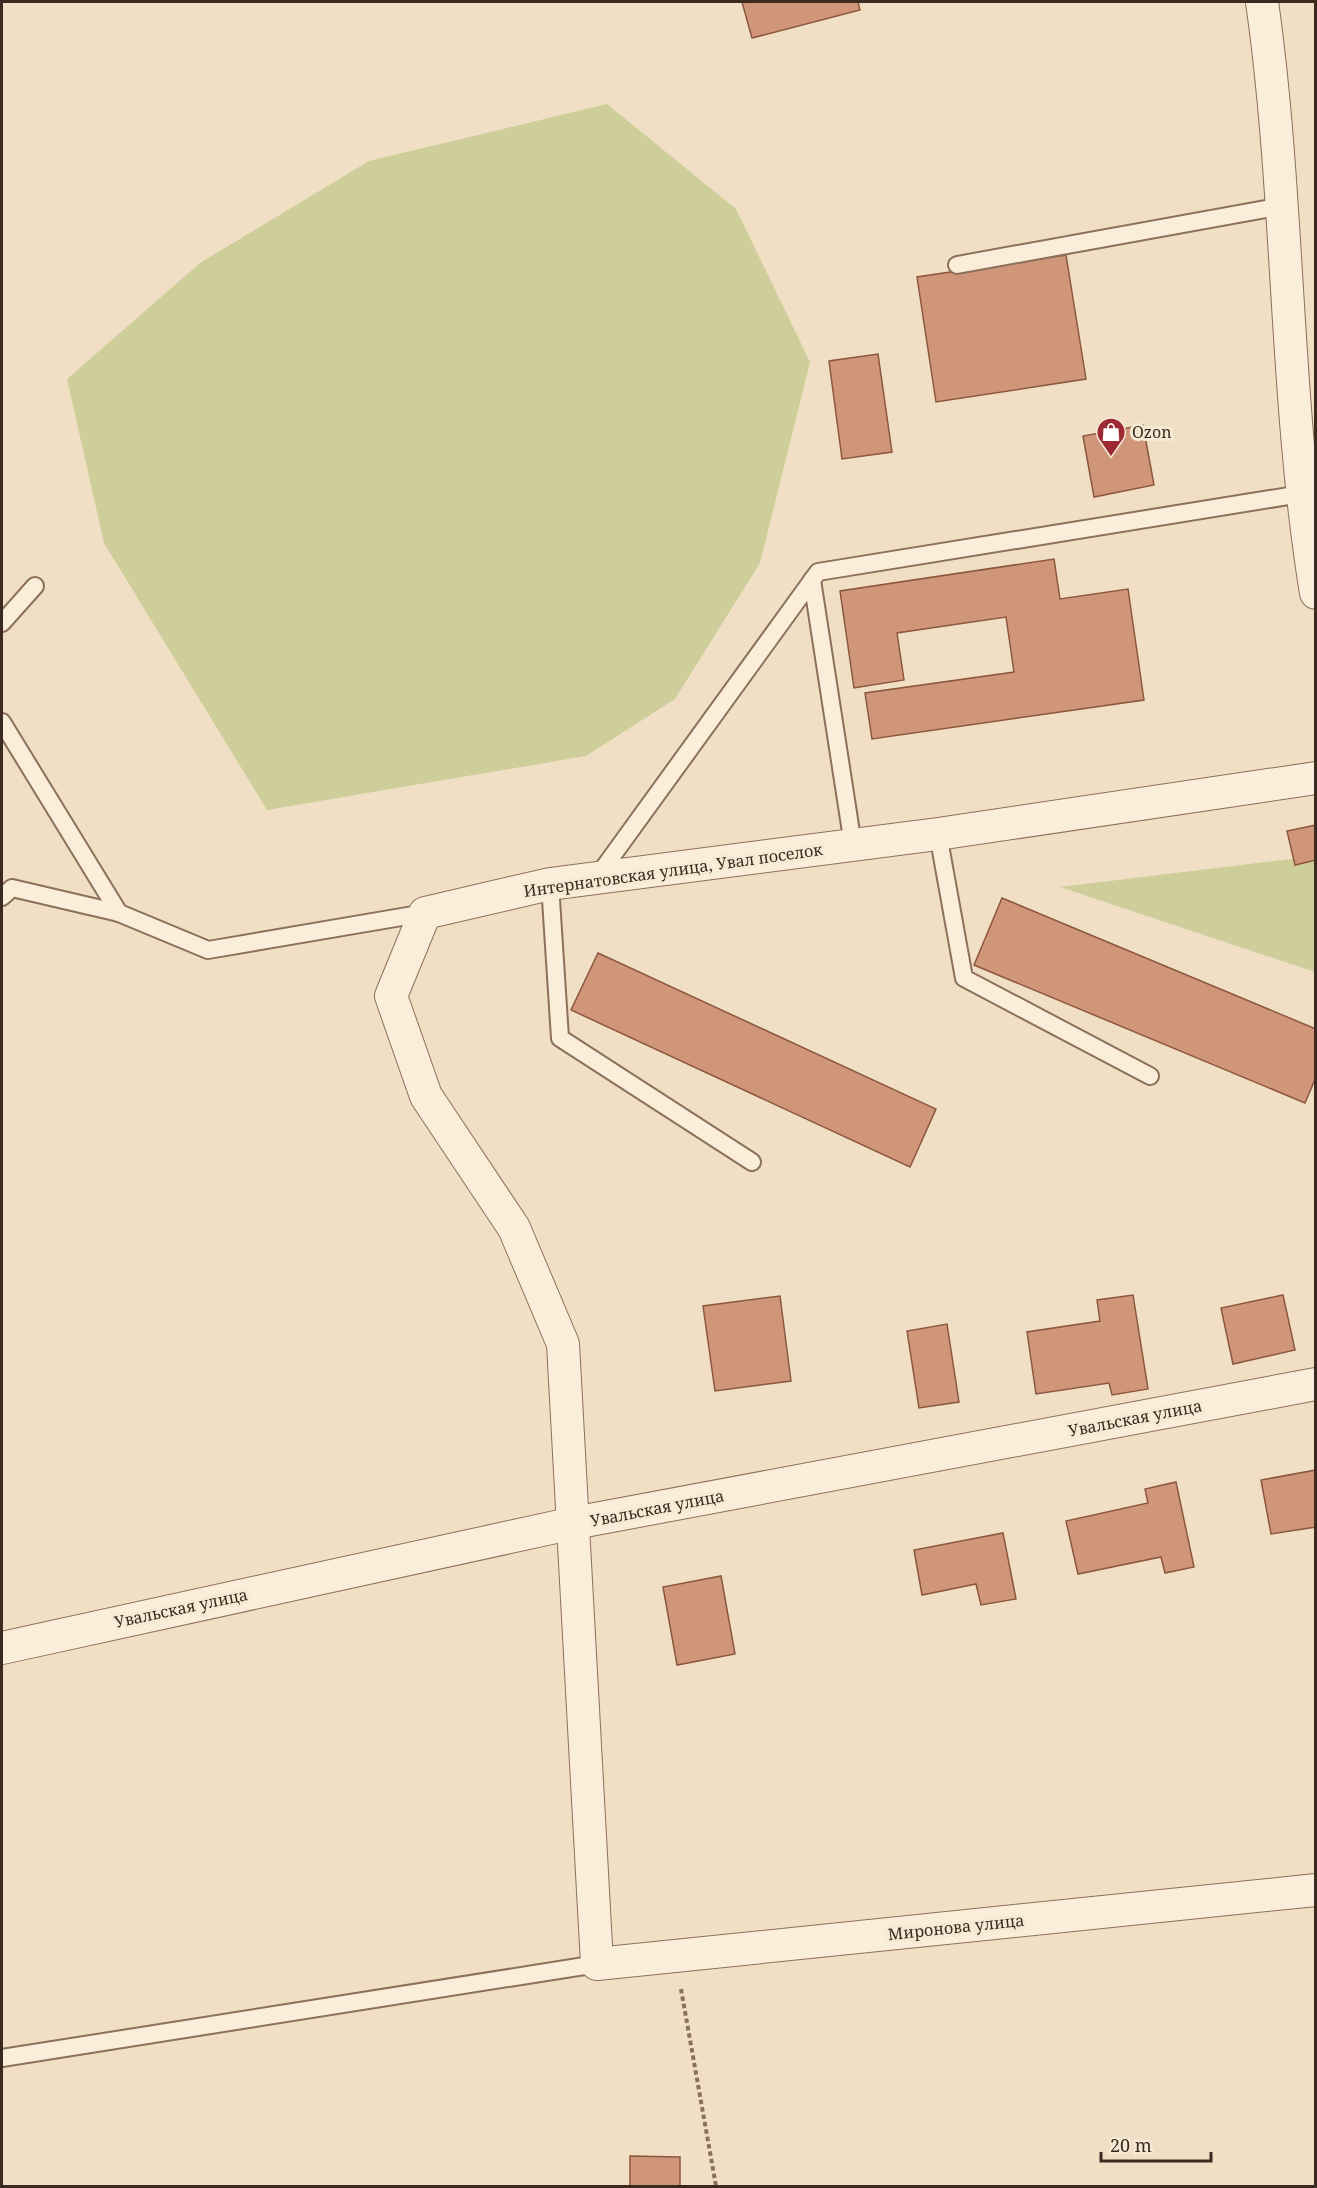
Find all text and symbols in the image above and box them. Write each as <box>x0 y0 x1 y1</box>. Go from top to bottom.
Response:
shop icon: Ozon <box>1095 416 1127 458</box>
place label: Ozon <box>1132 421 1172 443</box>
street label: Интернатовская улица, Увал поселок <box>522 838 824 902</box>
street label: Увальская улица <box>1066 1394 1204 1442</box>
street label: Увальская улица <box>588 1484 726 1532</box>
street label: Увальская улица <box>112 1583 250 1633</box>
street label: Миронова улица <box>887 1909 1025 1945</box>
scale bar <box>1101 2125 1210 2163</box>
text: 20 m <box>1110 2133 1152 2157</box>

